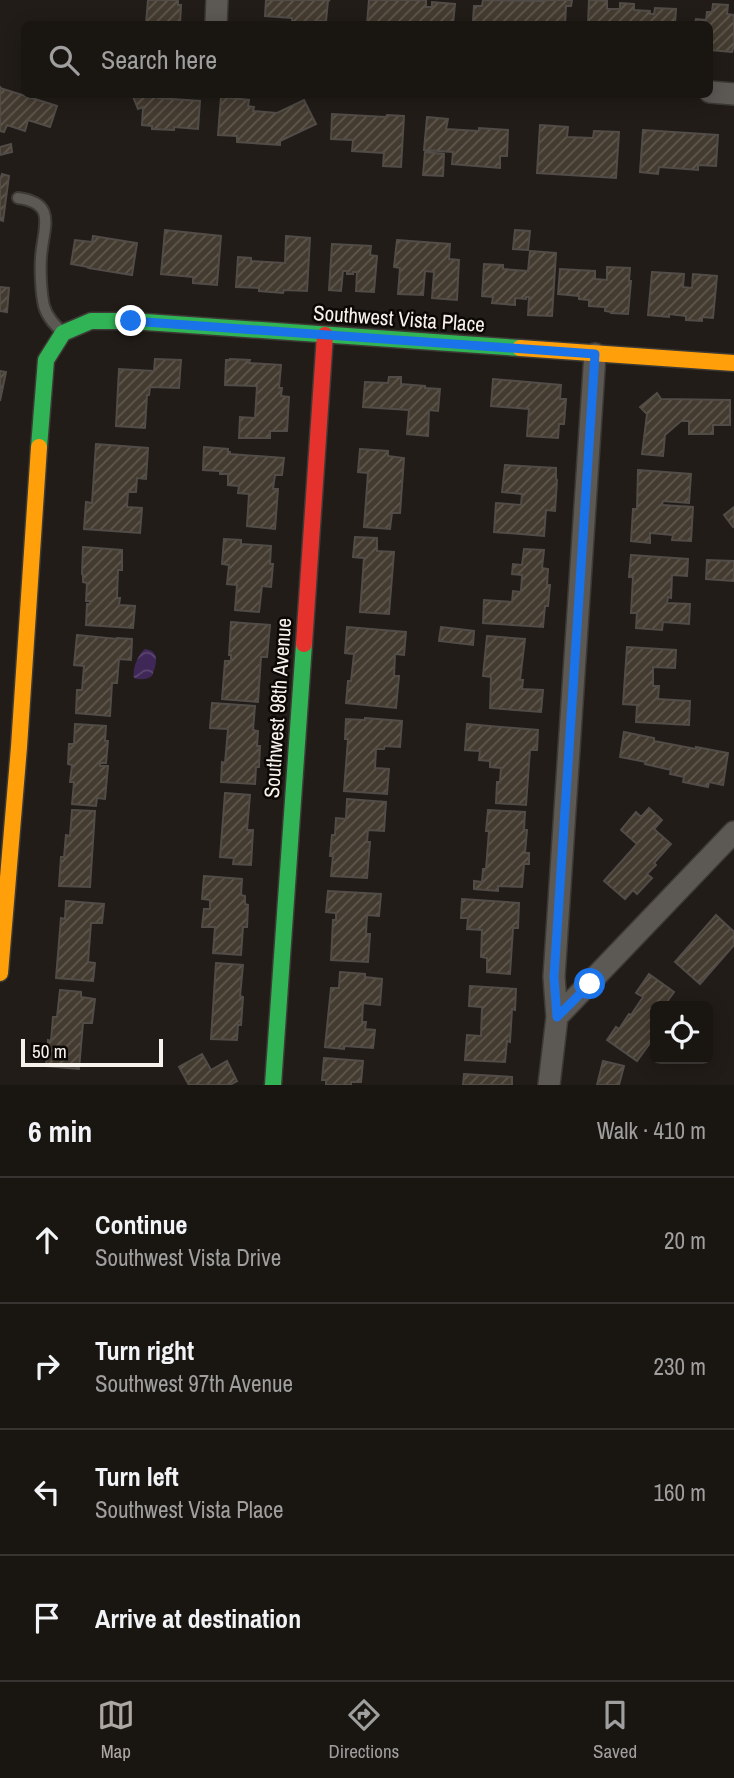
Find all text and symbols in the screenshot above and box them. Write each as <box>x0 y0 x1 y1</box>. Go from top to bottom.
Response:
search box <box>21 21 713 98</box>
icon: search <box>45 41 83 79</box>
text: Search here <box>101 42 217 77</box>
street label: Southwest Vista Place <box>312 298 486 339</box>
route end <box>115 305 146 336</box>
street label: Southwest 98th Avenue <box>257 617 298 799</box>
route start <box>574 968 605 999</box>
map controls <box>650 1001 713 1064</box>
button: locate <box>650 1001 713 1064</box>
scale bar <box>21 1036 163 1068</box>
text: 50 m <box>32 1038 67 1064</box>
text: 6 min <box>28 1111 92 1151</box>
text: Walk · 410 m <box>597 1115 706 1146</box>
text: Continue <box>95 1207 187 1242</box>
icon: ahead <box>28 1221 66 1259</box>
text: 20 m <box>664 1225 706 1256</box>
text: Southwest Vista Drive <box>95 1242 281 1273</box>
text: Turn right <box>95 1333 194 1368</box>
icon: right <box>28 1347 66 1385</box>
text: 230 m <box>654 1351 706 1382</box>
text: Southwest 97th Avenue <box>95 1368 293 1399</box>
text: Turn left <box>95 1459 179 1494</box>
icon: left <box>28 1473 66 1511</box>
text: 160 m <box>654 1477 706 1508</box>
text: Southwest Vista Place <box>95 1494 283 1525</box>
icon: arrive <box>28 1599 66 1637</box>
text: Arrive at destination <box>95 1601 301 1636</box>
tab: Map <box>97 1696 135 1764</box>
tab: Directions <box>328 1696 399 1764</box>
tab: Saved <box>593 1696 637 1764</box>

